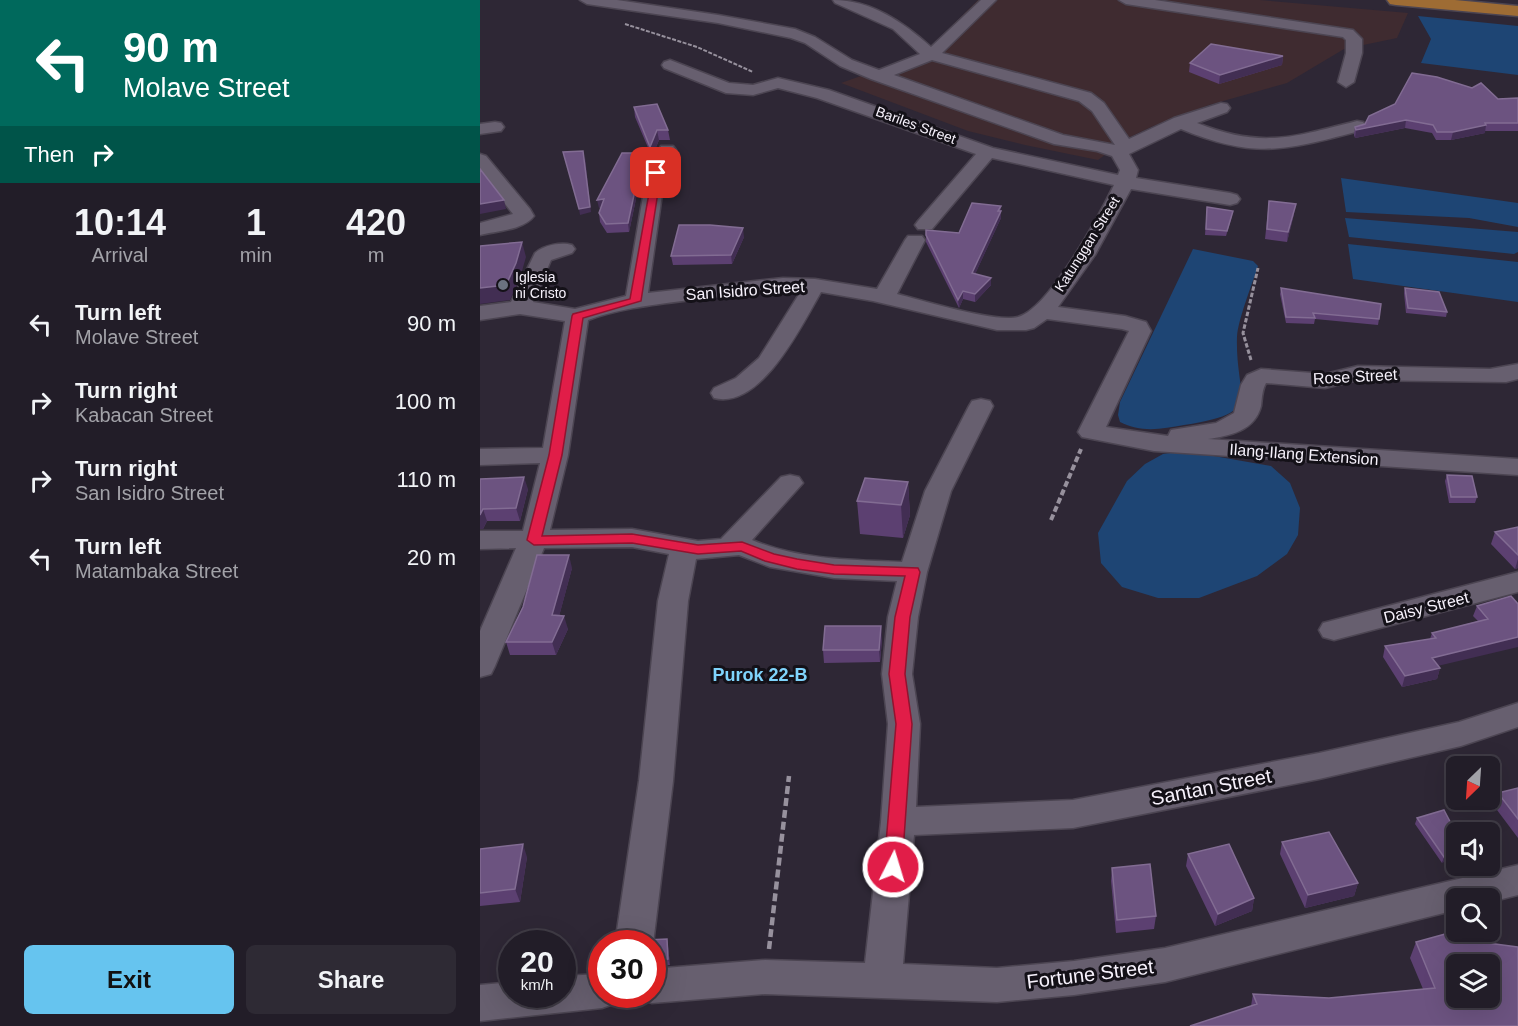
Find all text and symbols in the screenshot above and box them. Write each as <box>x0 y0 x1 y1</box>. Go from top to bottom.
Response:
icon: left <box>24 24 102 102</box>
text: 90 m <box>123 24 219 71</box>
text: Molave Street <box>123 73 290 103</box>
street label: Bariles Street <box>874 103 958 147</box>
icon: right <box>86 138 119 171</box>
text: Then <box>24 142 74 167</box>
pin <box>630 147 681 198</box>
icon: arrive <box>639 156 672 189</box>
street label: Katunggan Street <box>1051 193 1123 294</box>
text: 10:14 <box>74 202 166 243</box>
text: 1 <box>246 202 266 243</box>
text: 420 <box>346 202 406 243</box>
text: Arrival <box>92 244 148 266</box>
text: min <box>240 244 272 266</box>
text: m <box>368 244 384 266</box>
place label: Iglesia ni Cristo <box>515 269 567 301</box>
marker: Iglesia ni Cristo <box>496 278 510 292</box>
street label: San Isidro Street <box>685 278 806 303</box>
text: Turn left <box>75 300 161 325</box>
icon: left <box>24 308 57 341</box>
text: 90 m <box>407 311 456 336</box>
text: Molave Street <box>75 326 198 348</box>
street label: Rose Street <box>1312 366 1398 387</box>
text: Turn right <box>75 378 177 403</box>
icon: right <box>24 386 57 419</box>
text: 100 m <box>395 389 456 414</box>
text: Kabacan Street <box>75 404 213 426</box>
street label: Ilang-Ilang Extension <box>1229 441 1379 468</box>
text: Turn right <box>75 456 177 481</box>
icon: right <box>24 464 57 497</box>
text: 110 m <box>396 467 456 492</box>
text: San Isidro Street <box>75 482 224 504</box>
text: Turn left <box>75 534 161 559</box>
icon: left <box>24 542 57 575</box>
text: 20 m <box>407 545 456 570</box>
text: Matambaka Street <box>75 560 238 582</box>
street label: Daisy Street <box>1382 589 1471 626</box>
district label: Purok 22-B <box>712 665 808 685</box>
north arrow <box>1446 756 1500 810</box>
map controls <box>1446 756 1500 1008</box>
street label: Santan Street <box>1149 764 1274 809</box>
button: sound <box>1446 822 1500 876</box>
position arrow <box>861 835 925 899</box>
button: search <box>1446 888 1500 942</box>
speed limit sign: 30 <box>588 930 666 1008</box>
button: Exit <box>24 945 234 1014</box>
button: Share <box>246 945 456 1014</box>
text: 20 <box>520 945 554 978</box>
button: layers <box>1446 954 1500 1008</box>
street label: Fortune Street <box>1025 955 1155 993</box>
text: km/h <box>521 976 553 993</box>

